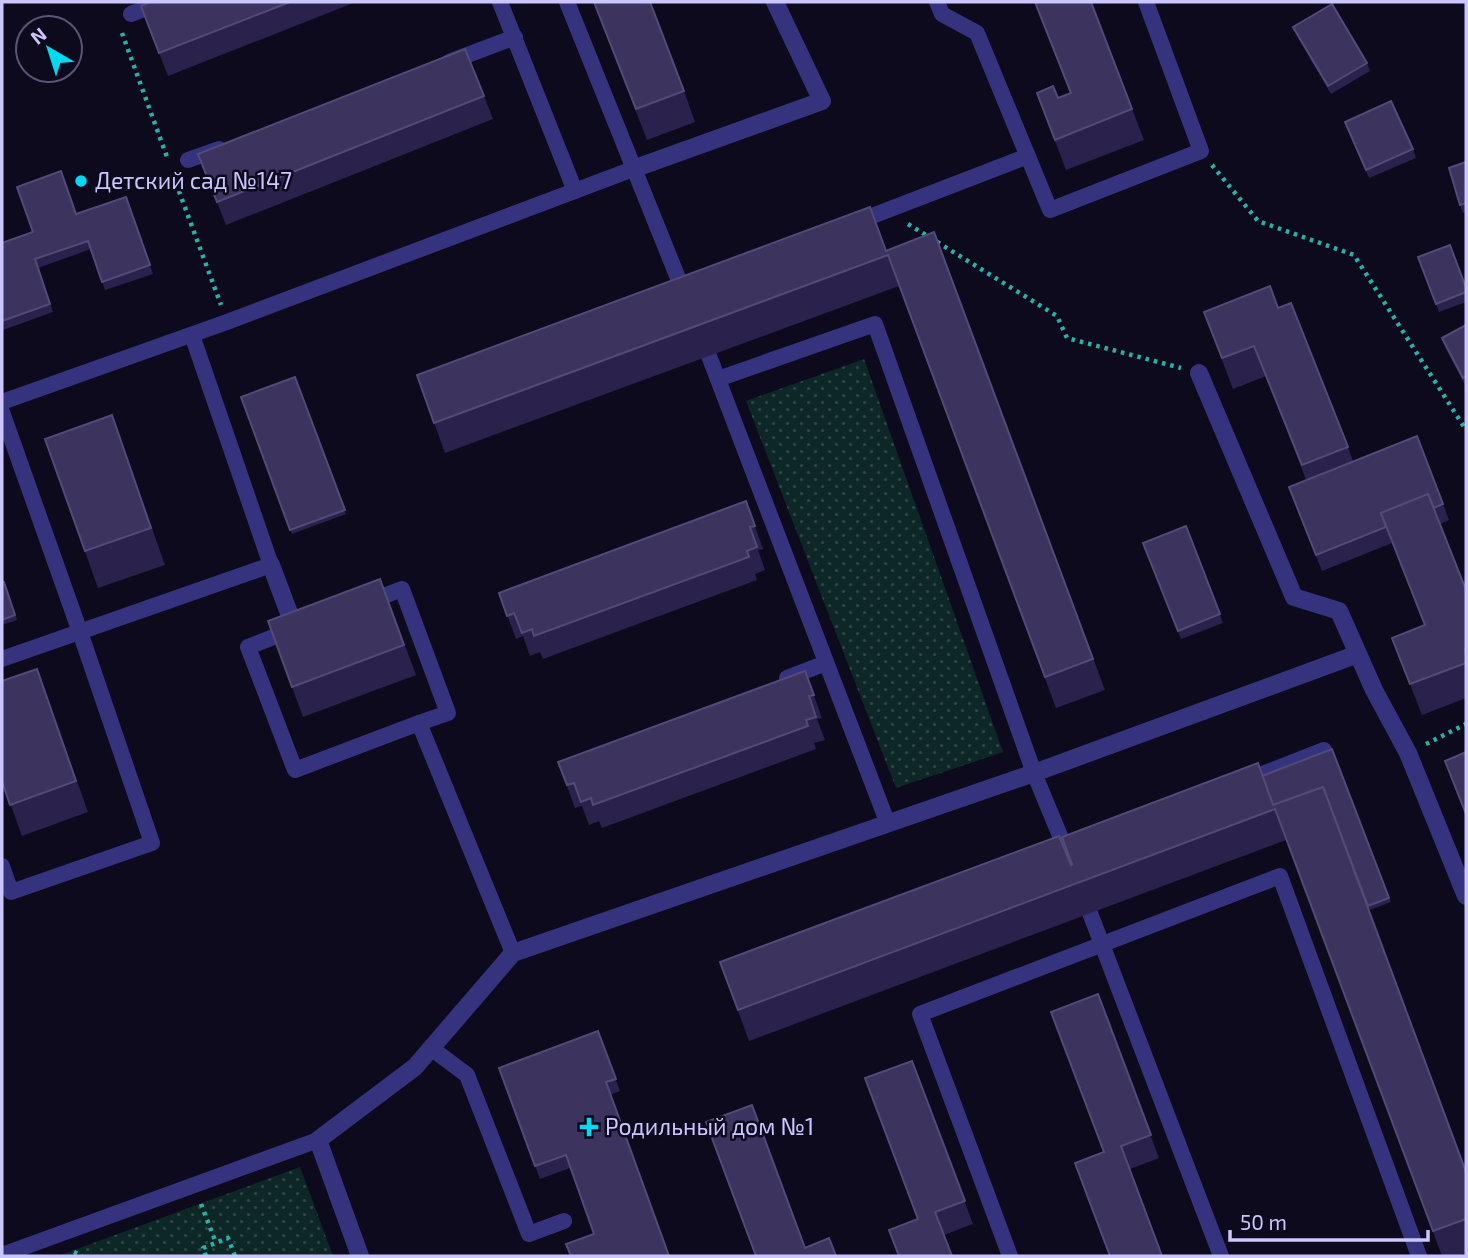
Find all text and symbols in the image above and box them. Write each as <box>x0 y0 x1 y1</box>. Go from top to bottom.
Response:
north arrow <box>14 14 84 84</box>
text: N <box>25 22 51 49</box>
place label: Детский сад №147 <box>95 166 292 194</box>
marker: Детский сад №147 <box>73 173 89 189</box>
place label: Родильный дом №1 <box>605 1112 814 1140</box>
marker: Родильный дом №1 <box>579 1117 599 1137</box>
scale bar <box>1230 1198 1428 1242</box>
text: 50 m <box>1240 1209 1287 1234</box>

